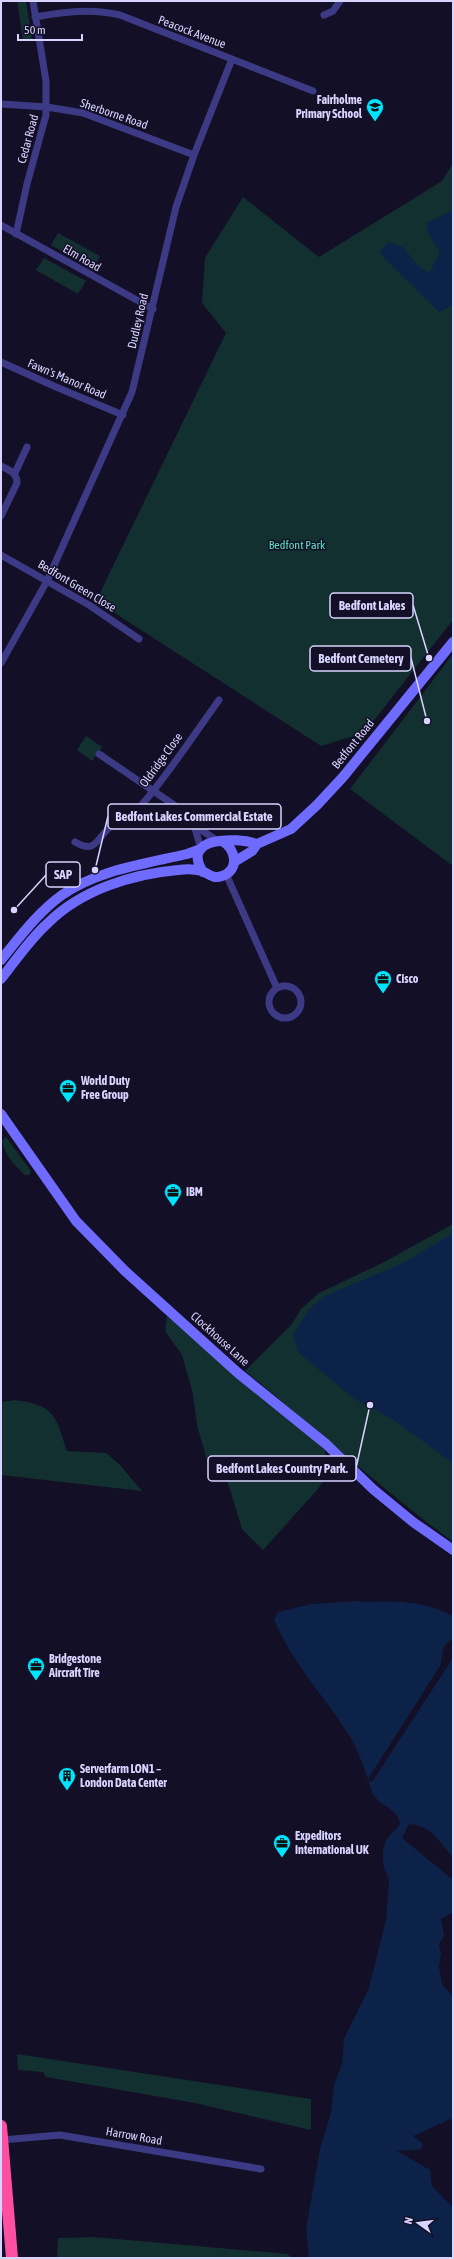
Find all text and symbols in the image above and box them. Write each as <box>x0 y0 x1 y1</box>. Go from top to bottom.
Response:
street label: Peacock Avenue <box>156 13 228 51</box>
scale bar <box>18 16 82 42</box>
text: 50 m <box>24 23 46 37</box>
place label: Fairholme Primary School <box>296 93 363 121</box>
street label: Sherborne Road <box>78 96 150 132</box>
school or university icon: Fairholme Primary School <box>365 97 385 122</box>
street label: Cedar Road <box>15 113 41 165</box>
street label: Elm Road <box>61 242 103 274</box>
street label: Dudley Road <box>125 292 151 350</box>
street label: Fawn's Manor Road <box>26 356 108 402</box>
park label: Bedfont Park <box>269 538 326 552</box>
street label: Bedfont Green Close <box>35 557 119 615</box>
callout: Bedfont Lakes <box>330 593 413 618</box>
text: Bedfont Lakes <box>339 598 406 613</box>
callout: Bedfont Cemetery <box>310 646 411 671</box>
text: Bedfont Cemetery <box>318 651 404 666</box>
street label: Bedfont Road <box>329 716 377 772</box>
street label: Oldridge Close <box>137 730 185 790</box>
callout: Bedfont Lakes Commercial Estate <box>108 804 281 829</box>
text: Bedfont Lakes Commercial Estate <box>115 809 273 824</box>
callout: SAP <box>46 862 80 887</box>
text: SAP <box>54 867 73 882</box>
office icon: Cisco <box>373 969 393 994</box>
place label: Cisco <box>396 972 419 986</box>
place label: World Duty Free Group <box>80 1074 130 1102</box>
office icon: World Duty Free Group <box>58 1078 78 1103</box>
office icon: IBM <box>163 1182 183 1207</box>
place label: IBM <box>186 1185 203 1199</box>
street label: Clockhouse Lane <box>188 1309 252 1369</box>
callout: Bedfont Lakes Country Park. <box>208 1456 356 1481</box>
text: Bedfont Lakes Country Park. <box>216 1461 349 1476</box>
place label: Bridgestone Aircraft Tire <box>48 1652 102 1680</box>
office icon: Bridgestone Aircraft Tire <box>26 1656 46 1681</box>
place label: Serverfarm LON1 – London Data Center <box>80 1762 167 1790</box>
building icon: Serverfarm LON1 – London Data Center <box>57 1766 77 1791</box>
place label: Expeditors International UK <box>295 1829 369 1857</box>
office icon: Expeditors International UK <box>272 1833 292 1858</box>
street label: Harrow Road <box>105 2124 163 2148</box>
north arrow <box>398 2203 438 2243</box>
text: N <box>402 2216 415 2225</box>

